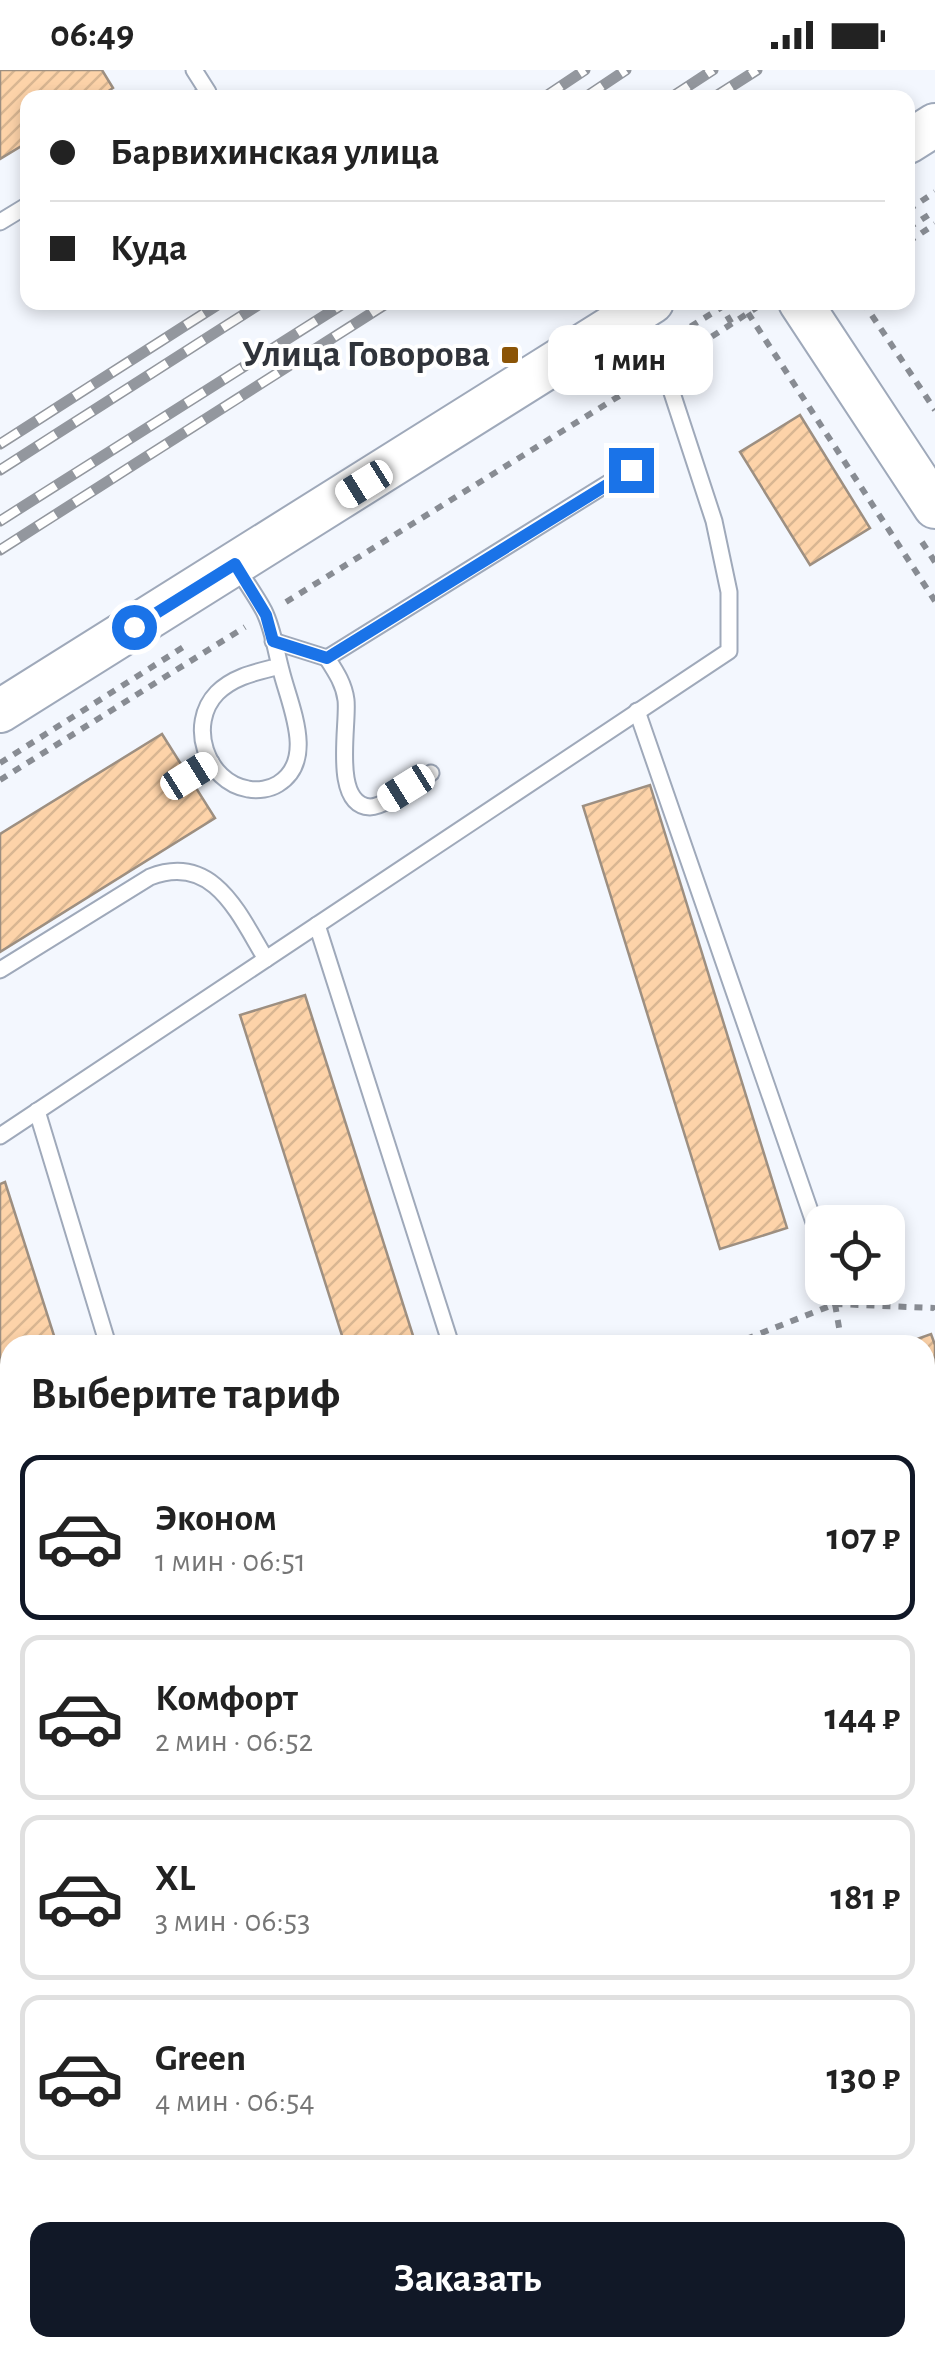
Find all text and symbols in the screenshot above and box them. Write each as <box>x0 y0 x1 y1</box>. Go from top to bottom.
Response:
text: 06:49 <box>50 16 134 54</box>
text: Барвихинская улица <box>110 134 439 172</box>
text: Куда <box>110 230 187 268</box>
callout: 1 мин <box>548 325 714 395</box>
place label: Улица Говорова <box>242 336 490 374</box>
marker: Улица Говорова <box>499 344 521 366</box>
text: 1 мин <box>595 344 666 376</box>
route end <box>609 448 654 493</box>
car <box>331 455 397 513</box>
route start <box>112 605 157 650</box>
car <box>156 747 222 805</box>
car <box>373 759 439 817</box>
map controls <box>805 1205 905 1305</box>
button: locate <box>805 1205 905 1305</box>
text: Выберите тариф <box>30 1372 340 1417</box>
icon: car <box>35 1493 125 1583</box>
text: Эконом <box>155 1500 277 1538</box>
text: 107 ₽ <box>827 1519 900 1557</box>
text: 1 мин · 06:51 <box>155 1545 306 1577</box>
icon: car <box>35 1673 125 1763</box>
text: Комфорт <box>155 1680 298 1718</box>
text: 144 ₽ <box>825 1699 900 1737</box>
text: 2 мин · 06:52 <box>155 1725 313 1757</box>
icon: car <box>35 1853 125 1943</box>
text: XL <box>155 1860 195 1898</box>
text: 181 ₽ <box>830 1879 900 1917</box>
text: 3 мин · 06:53 <box>155 1905 310 1937</box>
icon: car <box>35 2033 125 2123</box>
text: Green <box>155 2040 246 2078</box>
text: 130 ₽ <box>827 2059 900 2097</box>
text: 4 мин · 06:54 <box>155 2085 315 2117</box>
button: Заказать <box>30 2222 905 2337</box>

